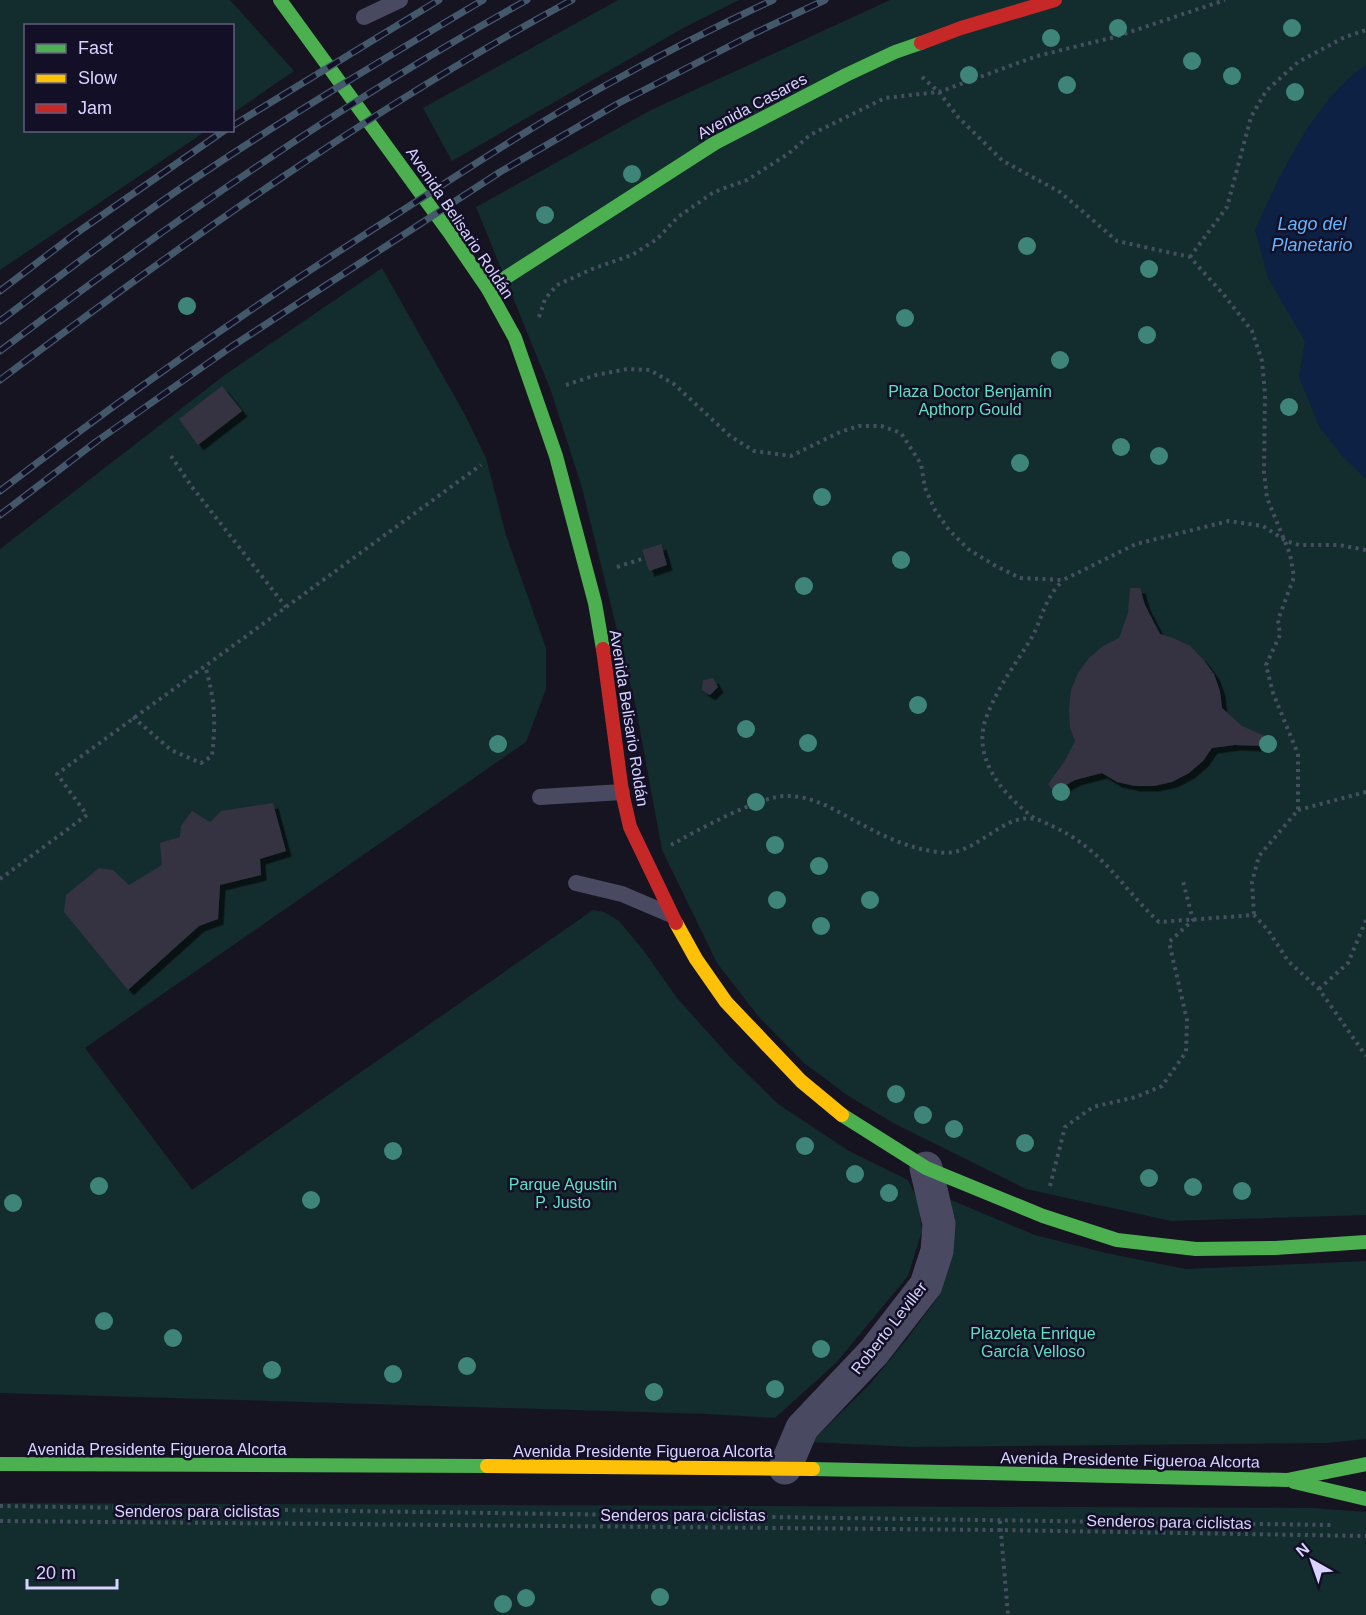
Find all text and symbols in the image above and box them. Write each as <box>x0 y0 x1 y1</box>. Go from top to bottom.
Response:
legend <box>24 24 234 132</box>
text: Fast <box>78 38 113 58</box>
text: Slow <box>78 68 118 88</box>
street label: Avenida Casares <box>694 70 810 142</box>
text: Jam <box>78 98 112 118</box>
street label: Avenida Belisario Roldán <box>403 144 517 302</box>
water label: Lago del Planetario <box>1271 214 1353 255</box>
park label: Plaza Doctor Benjamín Apthorp Gould <box>888 383 1052 418</box>
street label: Avenida Belisario Roldán <box>607 629 651 807</box>
park label: Parque Agustin P. Justo <box>509 1176 617 1211</box>
street label: Roberto Leviller <box>848 1278 931 1377</box>
park label: Plazoleta Enrique García Velloso <box>970 1325 1096 1360</box>
street label: Avenida Presidente Figueroa Alcorta <box>27 1441 287 1458</box>
street label: Avenida Presidente Figueroa Alcorta <box>513 1443 773 1460</box>
street label: Avenida Presidente Figueroa Alcorta <box>1000 1449 1260 1471</box>
street label: Senderos para ciclistas <box>114 1503 280 1520</box>
street label: Senderos para ciclistas <box>600 1507 766 1524</box>
street label: Senderos para ciclistas <box>1086 1512 1252 1532</box>
north arrow <box>1282 1531 1342 1591</box>
text: N <box>1293 1540 1313 1560</box>
scale bar <box>27 1552 117 1590</box>
text: 20 m <box>36 1563 76 1583</box>

